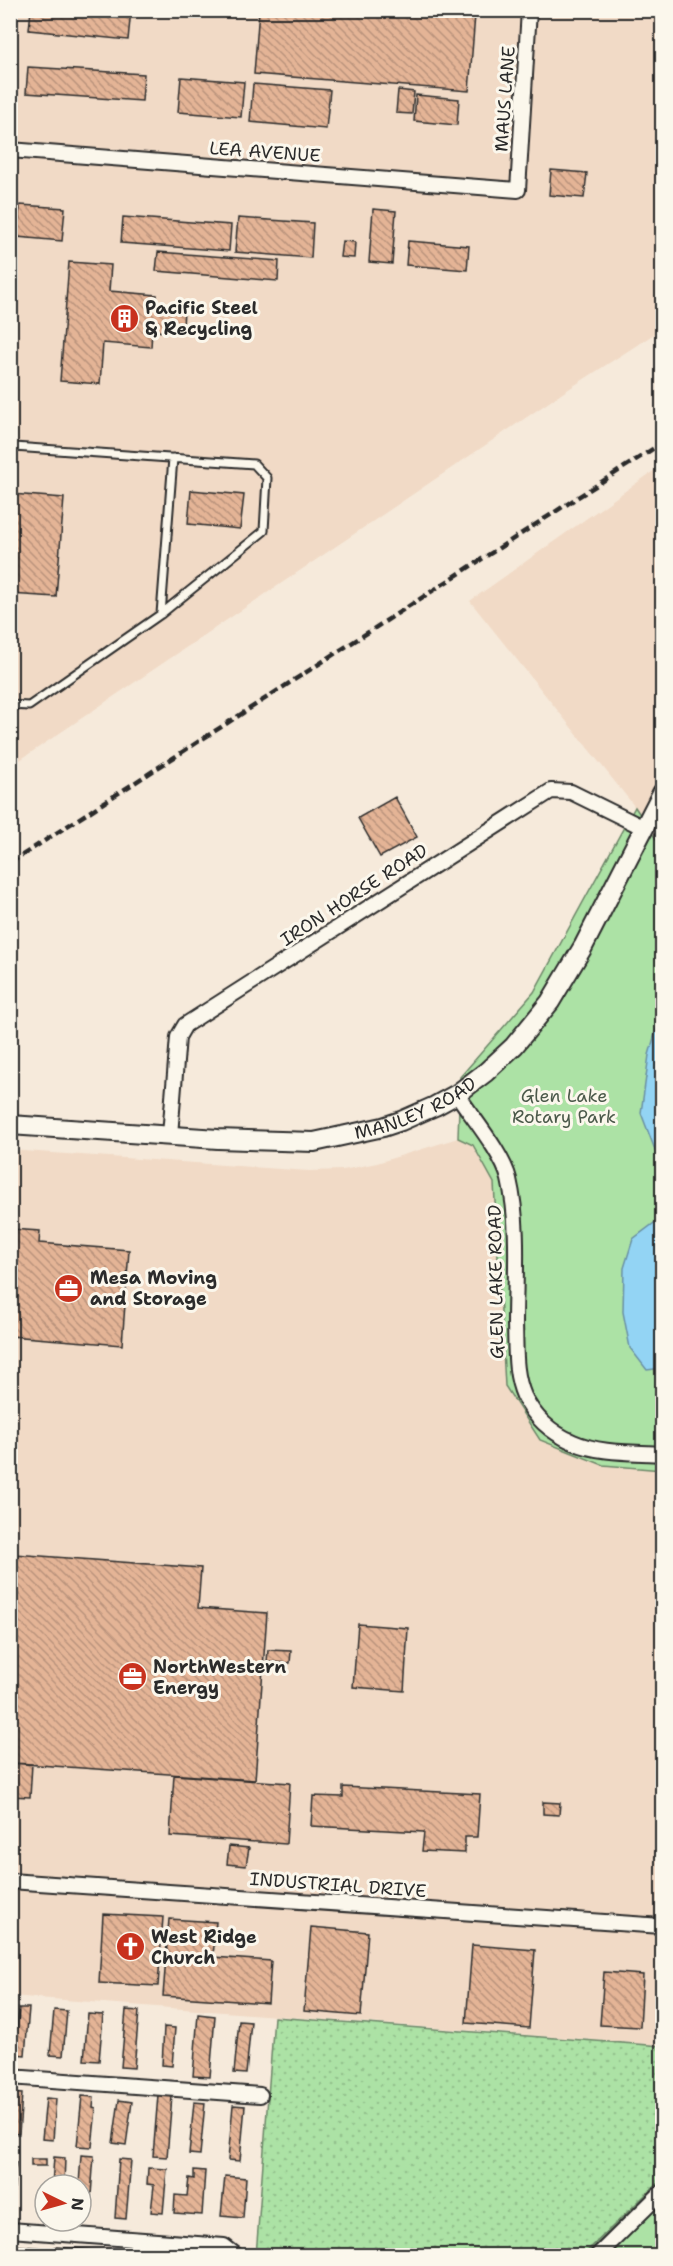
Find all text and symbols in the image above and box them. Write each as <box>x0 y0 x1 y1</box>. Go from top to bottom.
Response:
street label: MAUS LANE <box>489 45 521 153</box>
street label: LEA AVENUE <box>209 136 321 168</box>
place label: Pacific Steel & Recycling <box>145 296 258 341</box>
building icon: Pacific Steel & Recycling <box>108 302 140 334</box>
street label: IRON HORSE ROAD <box>276 838 432 952</box>
street label: MANLEY ROAD <box>352 1071 481 1145</box>
park label: Glen Lake Rotary Park <box>512 1084 616 1129</box>
street label: GLEN LAKE ROAD <box>483 1204 509 1359</box>
place label: Mesa Moving and Storage <box>90 1266 217 1311</box>
office icon: Mesa Moving and Storage <box>53 1272 85 1304</box>
place label: NorthWestern Energy <box>153 1655 286 1700</box>
office icon: NorthWestern Energy <box>116 1661 148 1693</box>
street label: INDUSTRIAL DRIVE <box>249 1867 427 1903</box>
place label: West Ridge Church <box>151 1925 257 1970</box>
church icon: West Ridge Church <box>114 1931 146 1963</box>
north arrow <box>33 2173 93 2233</box>
text: N <box>66 2197 88 2211</box>

